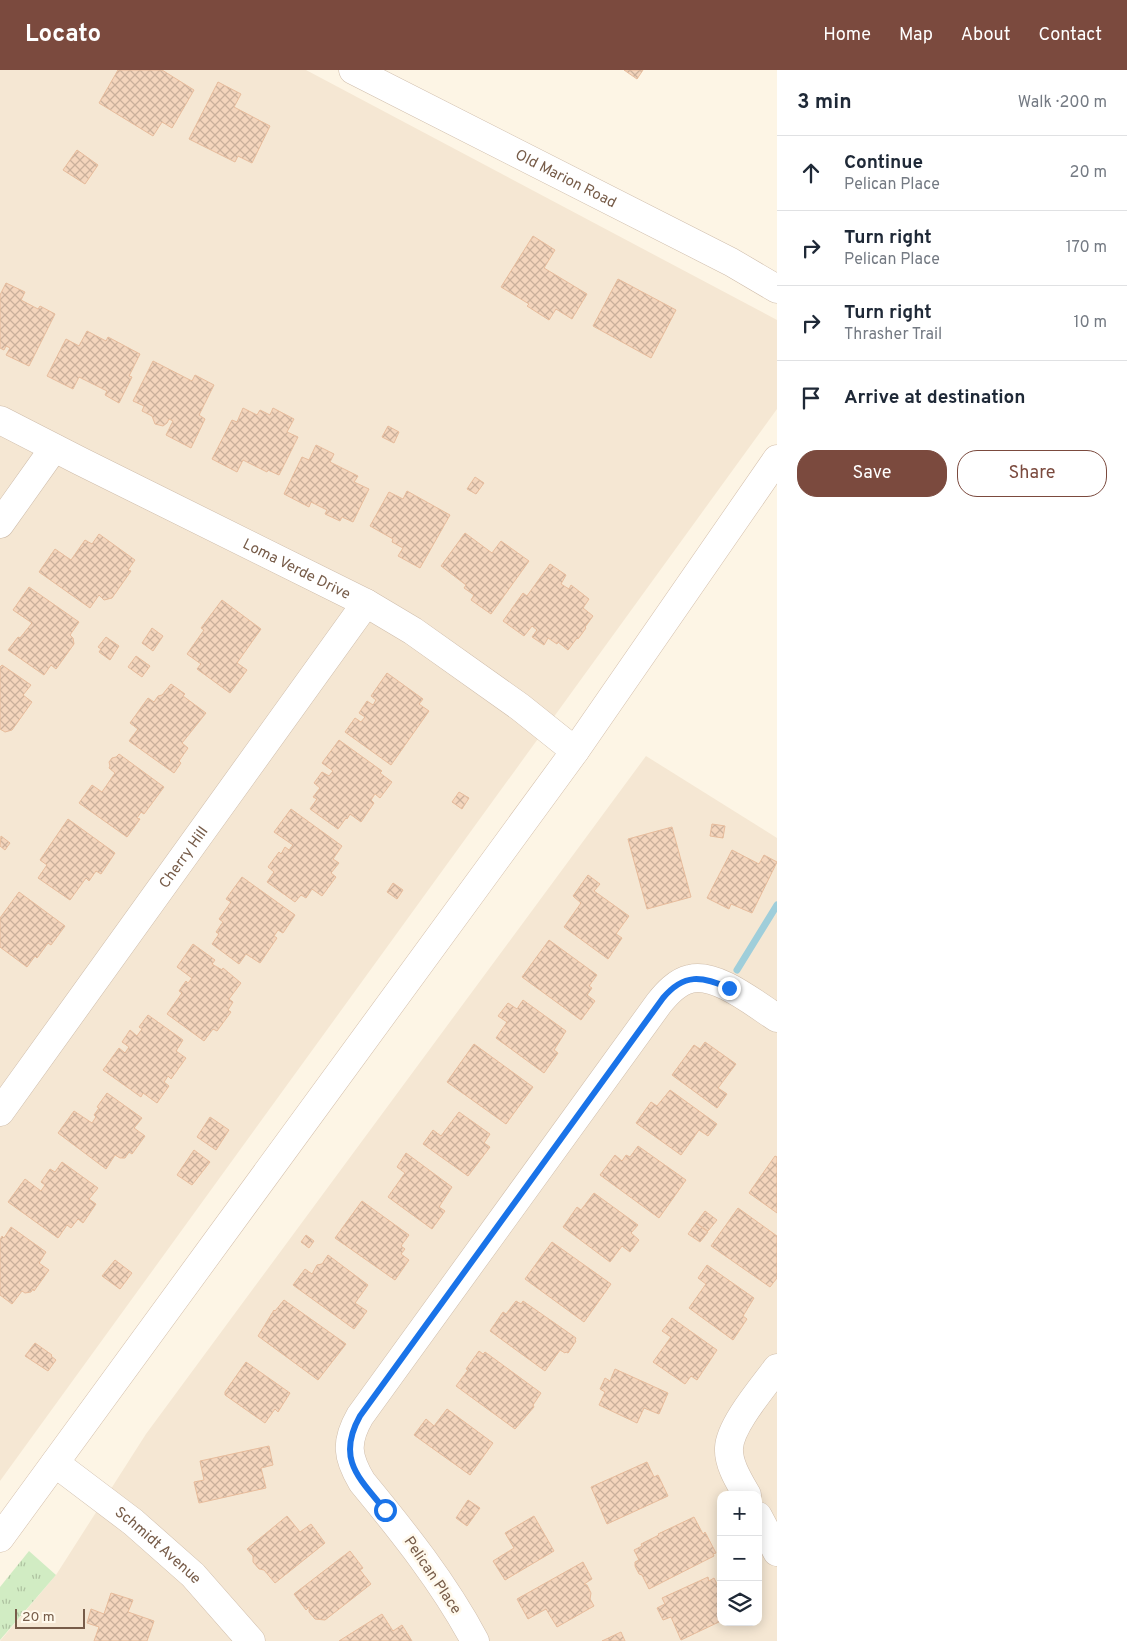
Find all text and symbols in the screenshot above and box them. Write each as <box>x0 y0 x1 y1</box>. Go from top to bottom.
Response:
text: Locato <box>25 20 101 50</box>
text: Home <box>823 24 871 47</box>
text: Map <box>899 24 933 47</box>
text: About <box>961 24 1010 47</box>
text: Contact <box>1038 24 1102 47</box>
text: 3 min <box>797 89 852 116</box>
text: Walk · 200 m <box>1018 93 1107 113</box>
street label: Old Marion Road <box>512 146 619 213</box>
text: Continue <box>844 151 923 175</box>
icon: ahead <box>797 159 825 187</box>
text: 20 m <box>1070 163 1107 183</box>
text: Pelican Place <box>844 175 940 195</box>
text: Turn right <box>844 226 932 250</box>
icon: right <box>797 234 825 262</box>
text: 170 m <box>1066 238 1107 258</box>
text: Pelican Place <box>844 250 940 270</box>
text: Turn right <box>844 301 932 325</box>
icon: right <box>797 309 825 337</box>
text: 10 m <box>1073 313 1107 333</box>
text: Thrasher Trail <box>844 325 942 345</box>
icon: arrive <box>797 384 825 412</box>
text: Arrive at destination <box>844 386 1025 410</box>
button: Save <box>797 450 947 497</box>
button: Share <box>957 450 1107 497</box>
street label: Loma Verde Drive <box>239 535 353 605</box>
street label: Cherry Hill <box>156 823 213 893</box>
route end <box>718 977 741 1000</box>
map controls <box>717 1491 762 1626</box>
button: + <box>717 1491 762 1536</box>
route start <box>374 1499 397 1522</box>
street label: Schmidt Avenue <box>110 1503 205 1589</box>
street label: Pelican Place <box>399 1533 465 1618</box>
button: − <box>717 1536 762 1581</box>
button: layers <box>717 1581 762 1626</box>
scale bar <box>15 1606 85 1629</box>
text: 20 m <box>22 1609 55 1626</box>

